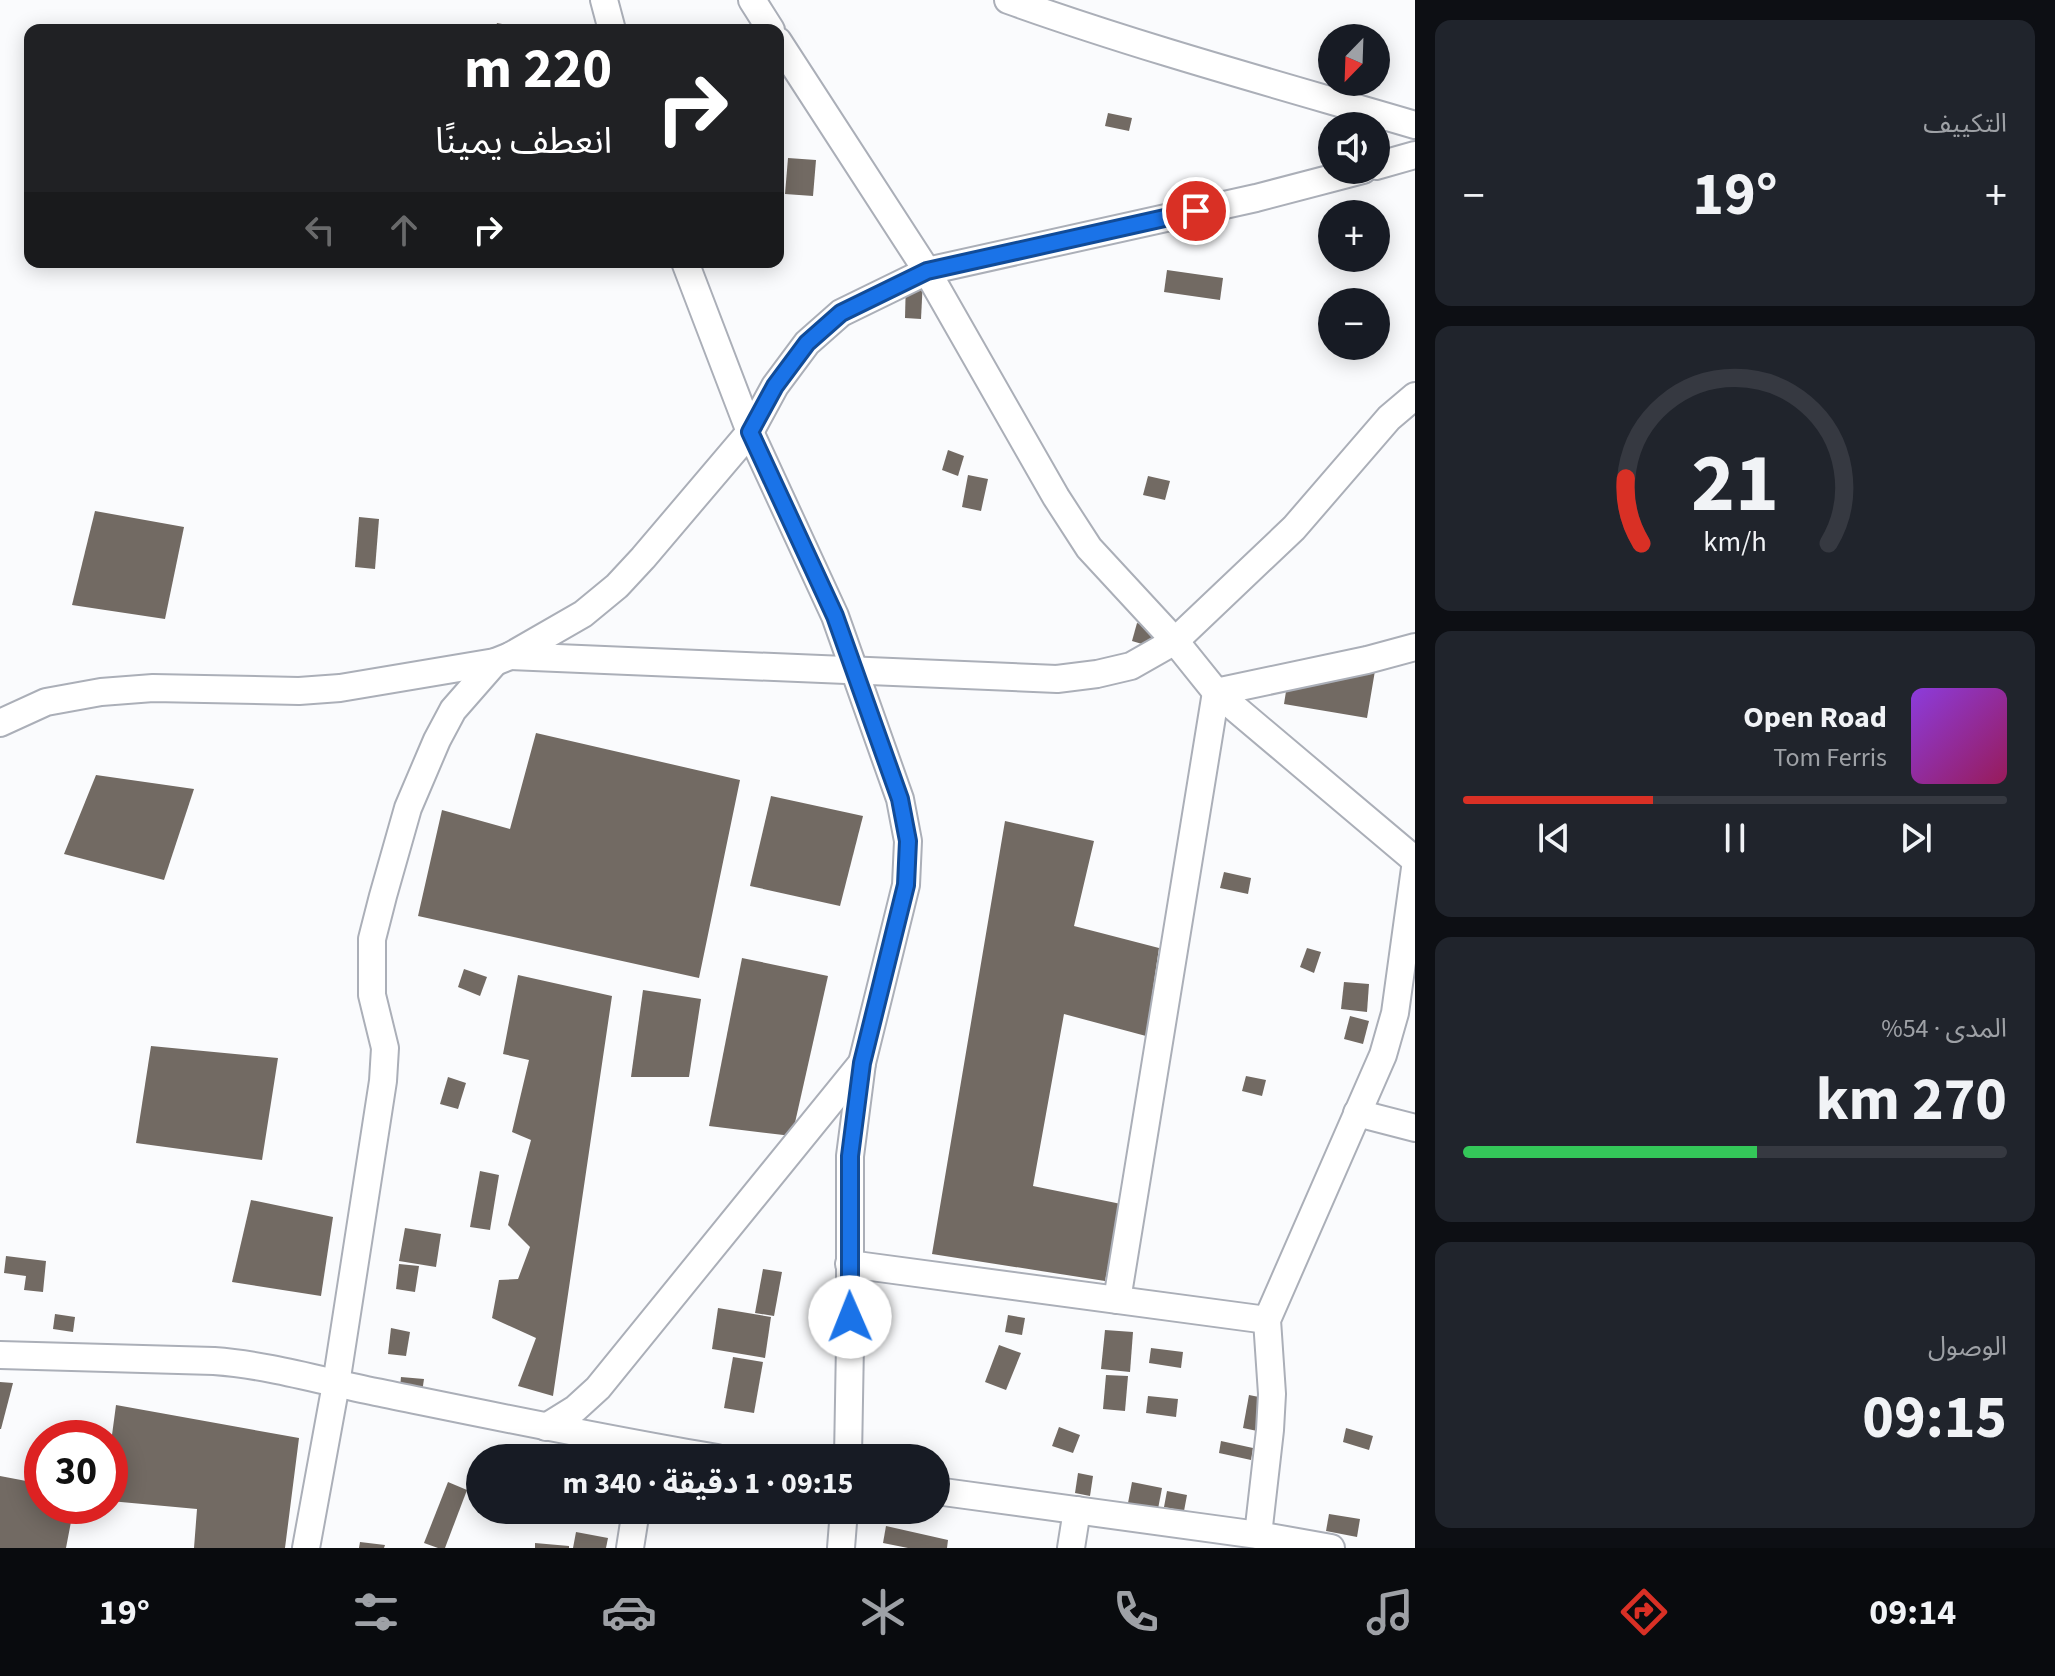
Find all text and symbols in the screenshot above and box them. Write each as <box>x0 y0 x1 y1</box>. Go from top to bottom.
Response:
north arrow <box>1318 24 1390 96</box>
map controls <box>1318 24 1390 360</box>
text: 220 m <box>464 30 612 109</box>
icon: right <box>640 56 744 160</box>
text: التكييف <box>1923 105 2007 142</box>
button: sound <box>1318 112 1390 184</box>
text: انعطف يمينًا <box>435 116 612 167</box>
text: 19° <box>1692 153 1778 238</box>
text: − <box>1463 165 1485 228</box>
text: + <box>1985 165 2007 228</box>
pin <box>1162 177 1230 245</box>
icon: arrive <box>1174 189 1218 233</box>
button: + <box>1318 200 1390 272</box>
icon: left <box>298 208 342 252</box>
icon: ahead <box>382 208 426 252</box>
icon: right <box>466 208 510 252</box>
button: − <box>1318 288 1390 360</box>
text: 21 <box>1691 425 1779 543</box>
text: km/h <box>1703 523 1767 563</box>
text: Open Road <box>1743 696 1887 739</box>
text: Tom Ferris <box>1773 739 1887 776</box>
icon: previous <box>1532 816 1576 860</box>
icon: pause <box>1713 816 1757 860</box>
icon: next <box>1894 816 1938 860</box>
text: المدى · 54% <box>1881 1010 2007 1047</box>
text: 270 km <box>1816 1058 2007 1143</box>
position arrow <box>808 1275 892 1359</box>
text: الوصول <box>1928 1328 2007 1365</box>
text: 09:15 <box>1862 1376 2007 1461</box>
speed limit sign: 30 <box>24 1420 128 1524</box>
text: 09:15 · 1 دقيقة · 340 m <box>563 1462 853 1505</box>
icon: filters <box>348 1584 404 1640</box>
icon: car <box>601 1584 657 1640</box>
icon: climate <box>855 1584 911 1640</box>
icon: phone <box>1108 1584 1164 1640</box>
icon: music <box>1362 1584 1418 1640</box>
icon: directions <box>1616 1584 1672 1640</box>
text: 19° <box>99 1587 150 1638</box>
text: 09:14 <box>1869 1587 1956 1638</box>

